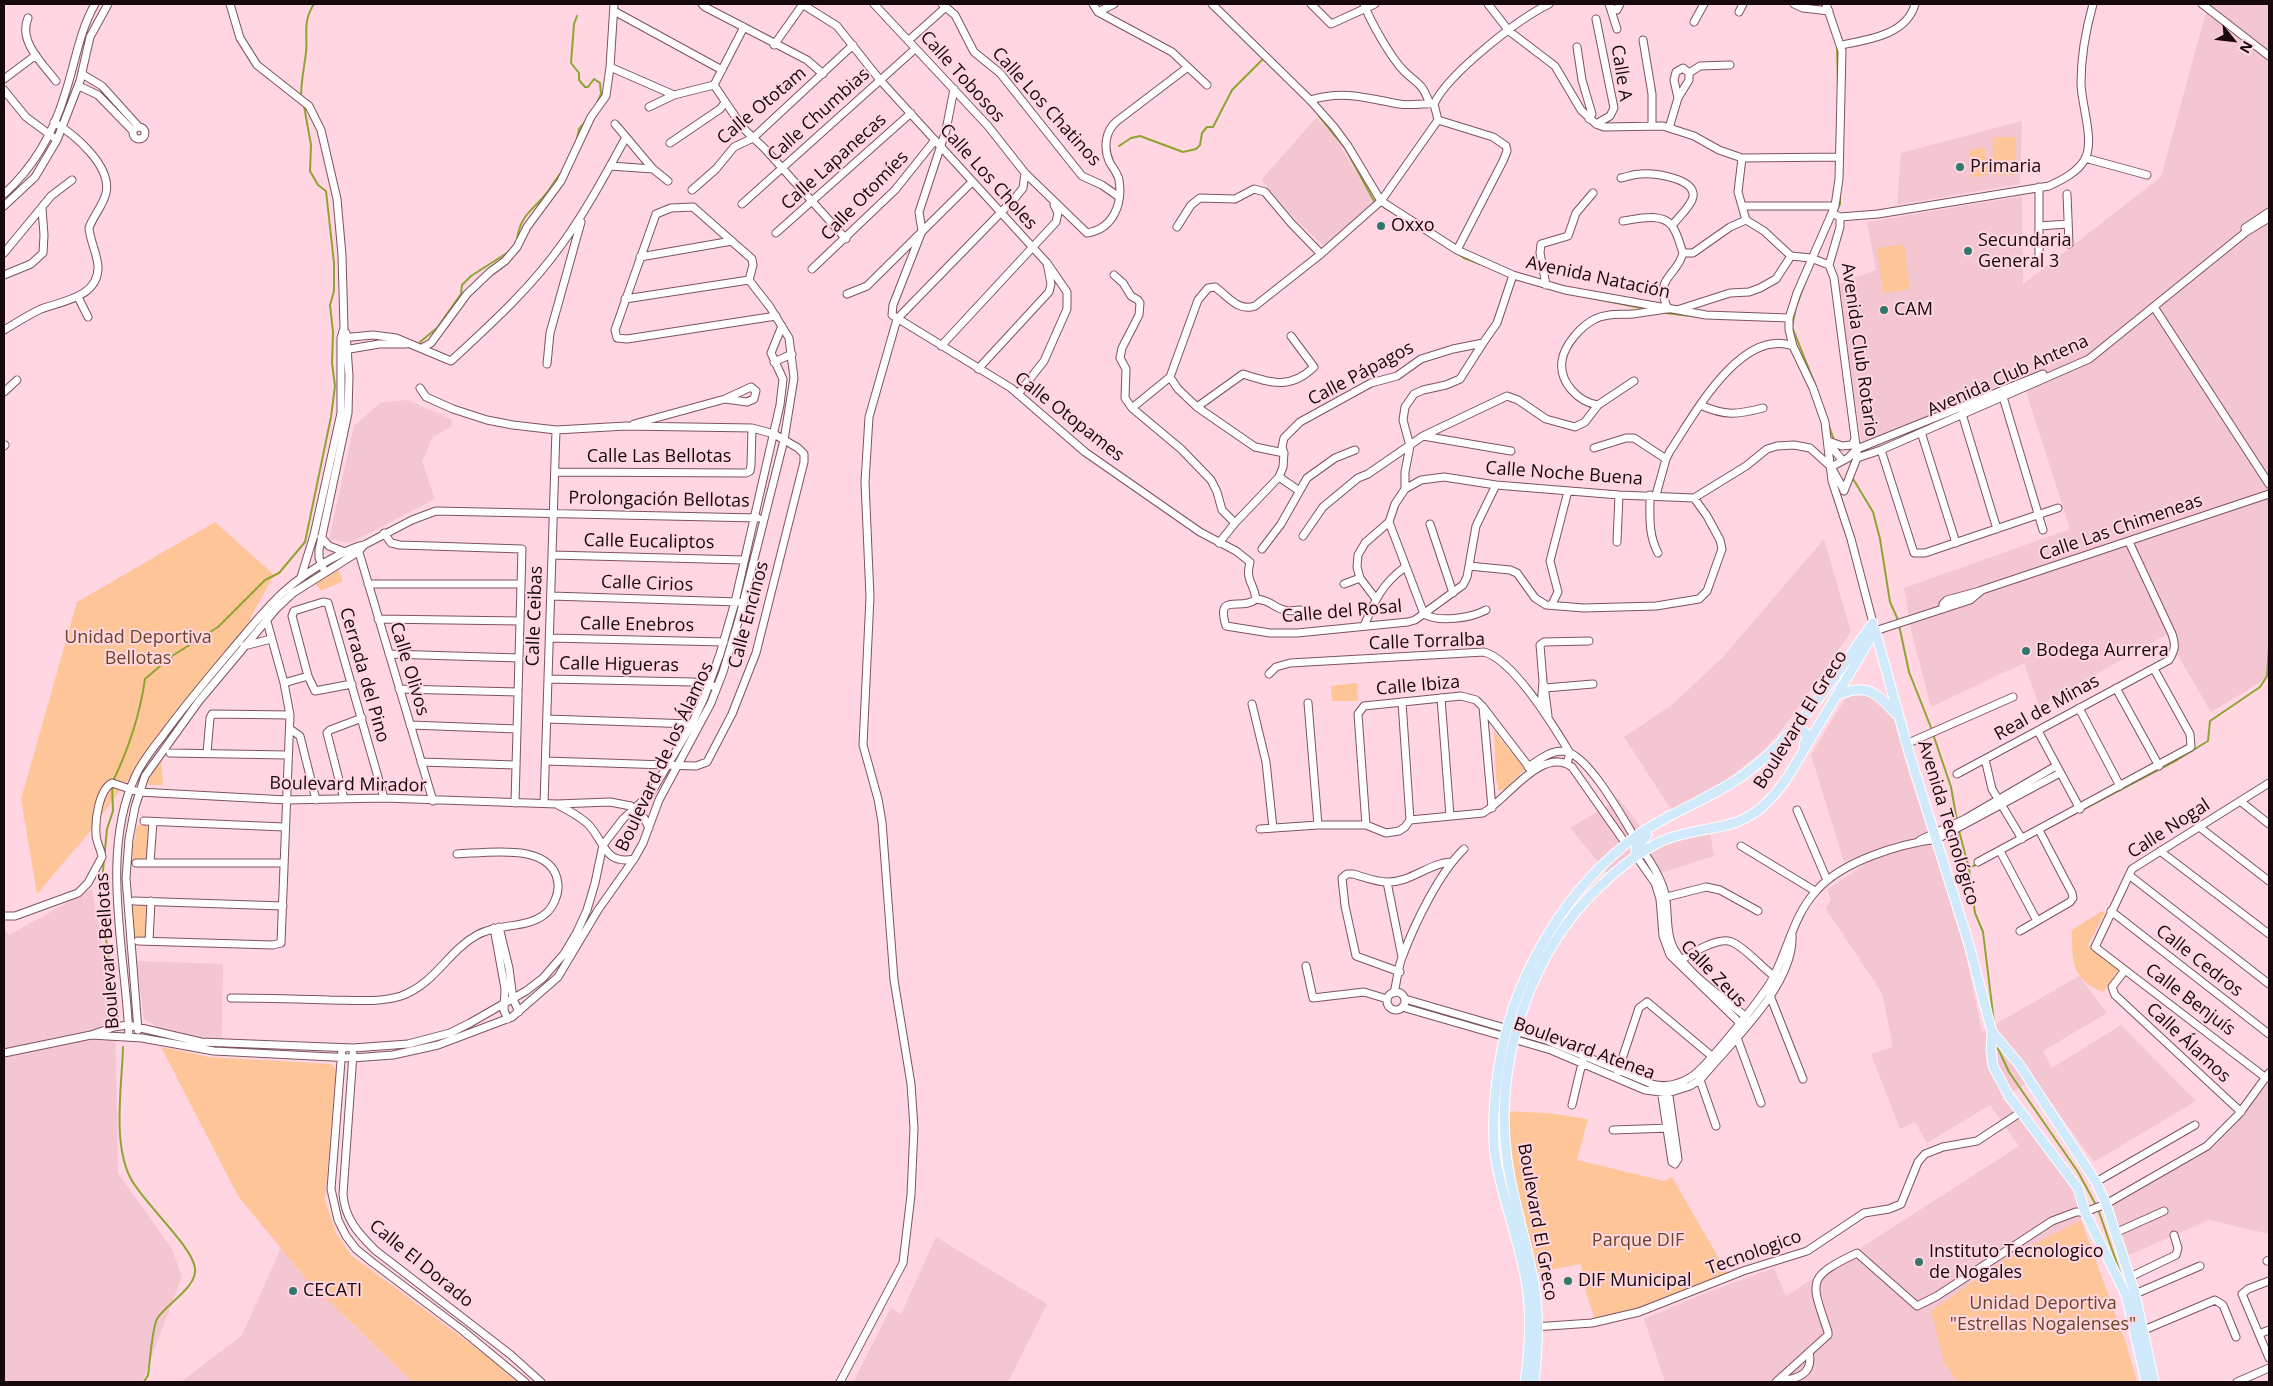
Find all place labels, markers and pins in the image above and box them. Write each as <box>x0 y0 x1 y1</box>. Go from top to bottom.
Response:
place label: Primaria <box>1970 156 2041 178</box>
marker: Primaria <box>1954 161 1966 173</box>
place label: Oxxo <box>1391 215 1435 237</box>
marker: Oxxo <box>1375 220 1387 232</box>
place label: Secundaria General 3 <box>1978 230 2072 272</box>
marker: Secundaria General 3 <box>1962 245 1974 257</box>
place label: CAM <box>1894 299 1933 321</box>
marker: CAM <box>1878 304 1890 316</box>
place label: Bodega Aurrera <box>2036 640 2169 662</box>
marker: Bodega Aurrera <box>2020 645 2032 657</box>
place label: Instituto Tecnologico de Nogales <box>1929 1241 2104 1284</box>
marker: Instituto Tecnologico de Nogales <box>1913 1256 1925 1268</box>
place label: DIF Municipal <box>1578 1270 1692 1292</box>
marker: DIF Municipal <box>1562 1275 1574 1287</box>
place label: CECATI <box>303 1280 362 1302</box>
marker: CECATI <box>287 1285 299 1297</box>

